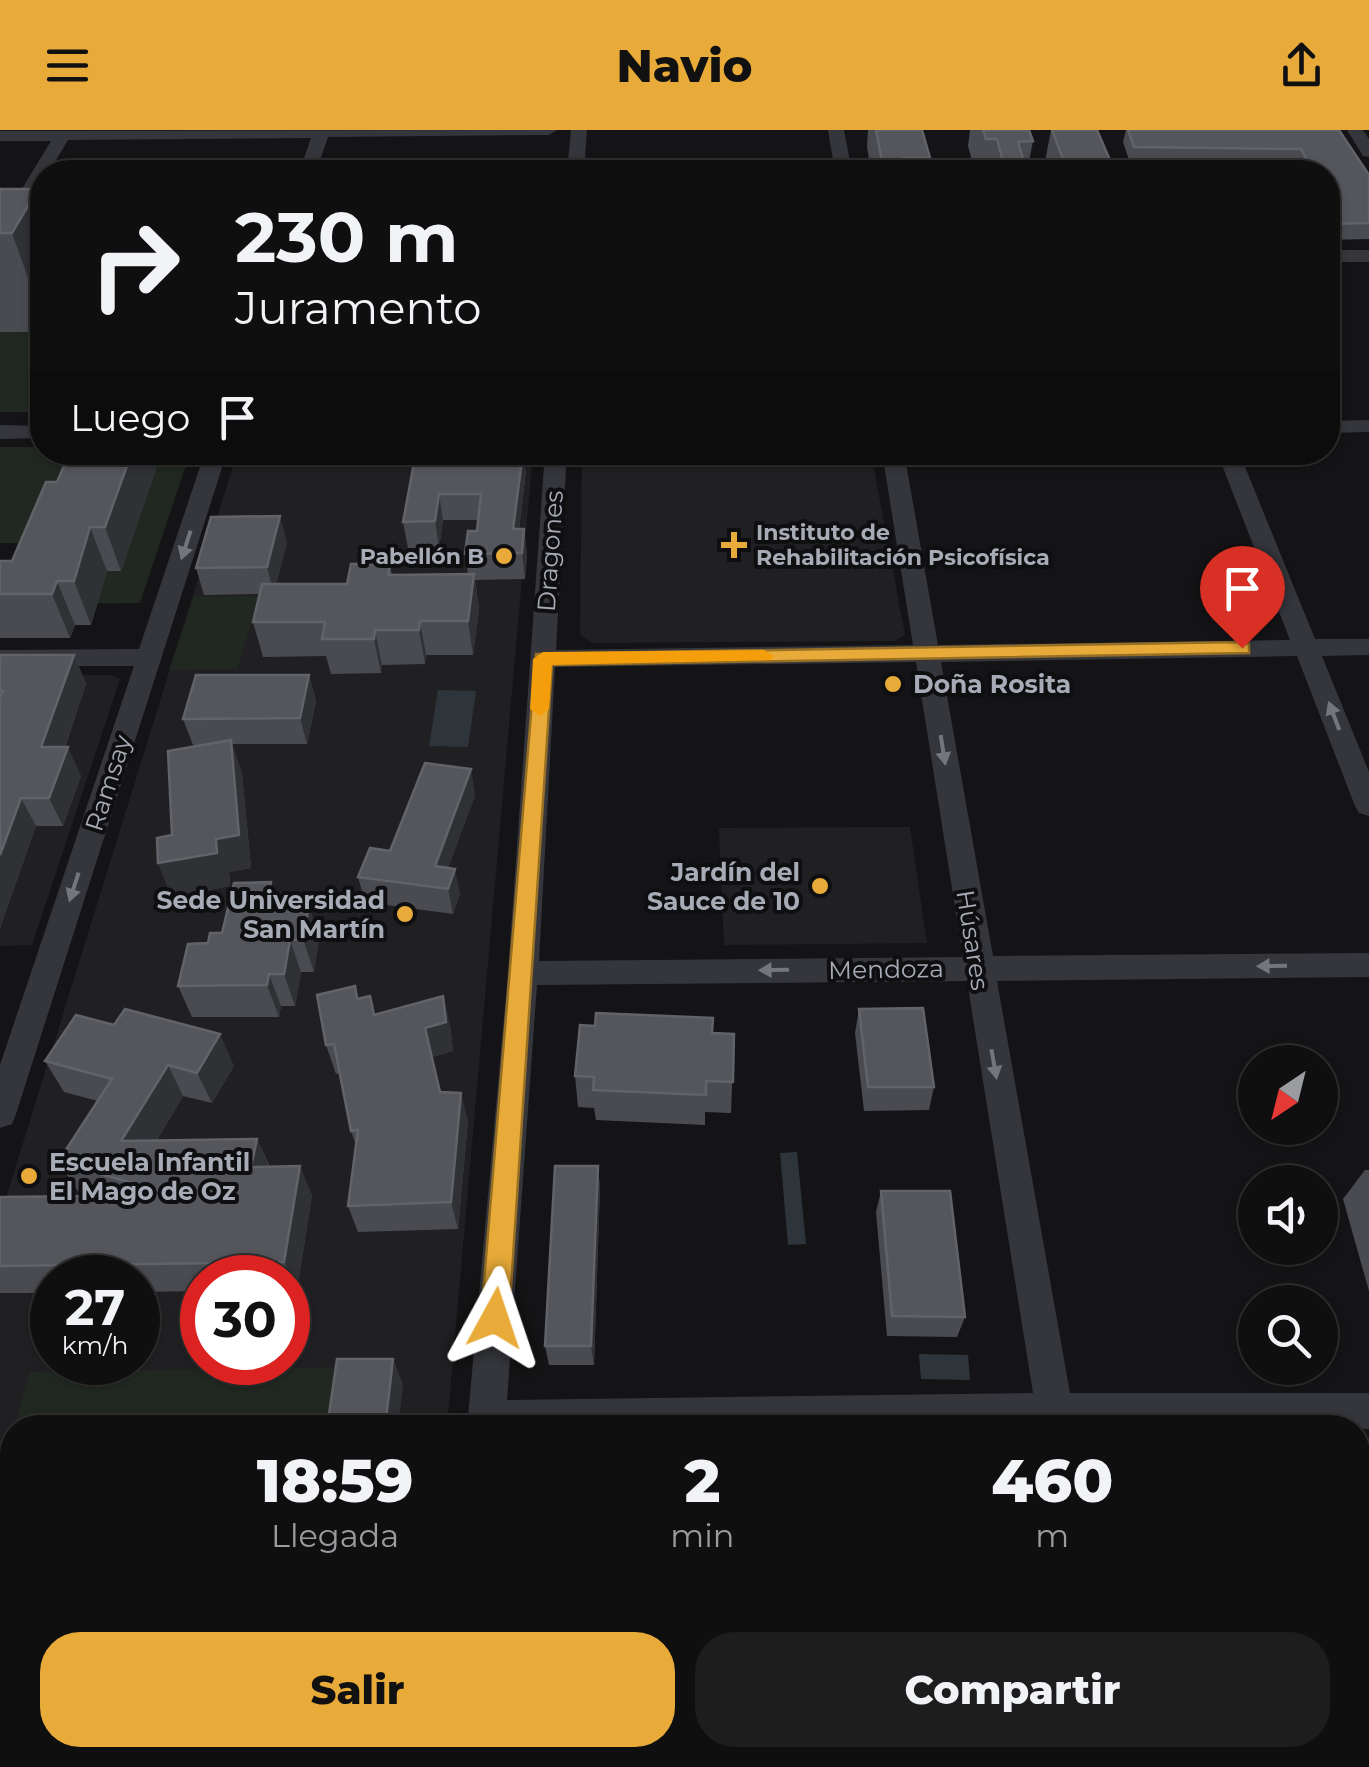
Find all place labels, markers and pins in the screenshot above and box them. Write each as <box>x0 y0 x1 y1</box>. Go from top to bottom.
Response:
place label: Instituto de Rehabilitación Psicofísica <box>756 519 1050 571</box>
marker: Instituto de Rehabilitación Psicofísica <box>721 532 747 558</box>
place label: Pabellón B <box>360 543 484 570</box>
marker: Pabellón B <box>493 545 515 567</box>
pin <box>1200 546 1285 649</box>
place label: Doña Rosita <box>913 669 1071 699</box>
marker: Doña Rosita <box>882 673 904 695</box>
place label: Jardín del Sauce de 10 <box>647 857 800 916</box>
marker: Jardín del Sauce de 10 <box>809 875 831 897</box>
place label: Sede Universidad San Martín <box>157 885 385 944</box>
marker: Sede Universidad San Martín <box>394 903 416 925</box>
place label: Escuela Infantil El Mago de Oz <box>49 1147 250 1206</box>
marker: Escuela Infantil El Mago de Oz <box>18 1165 40 1187</box>

